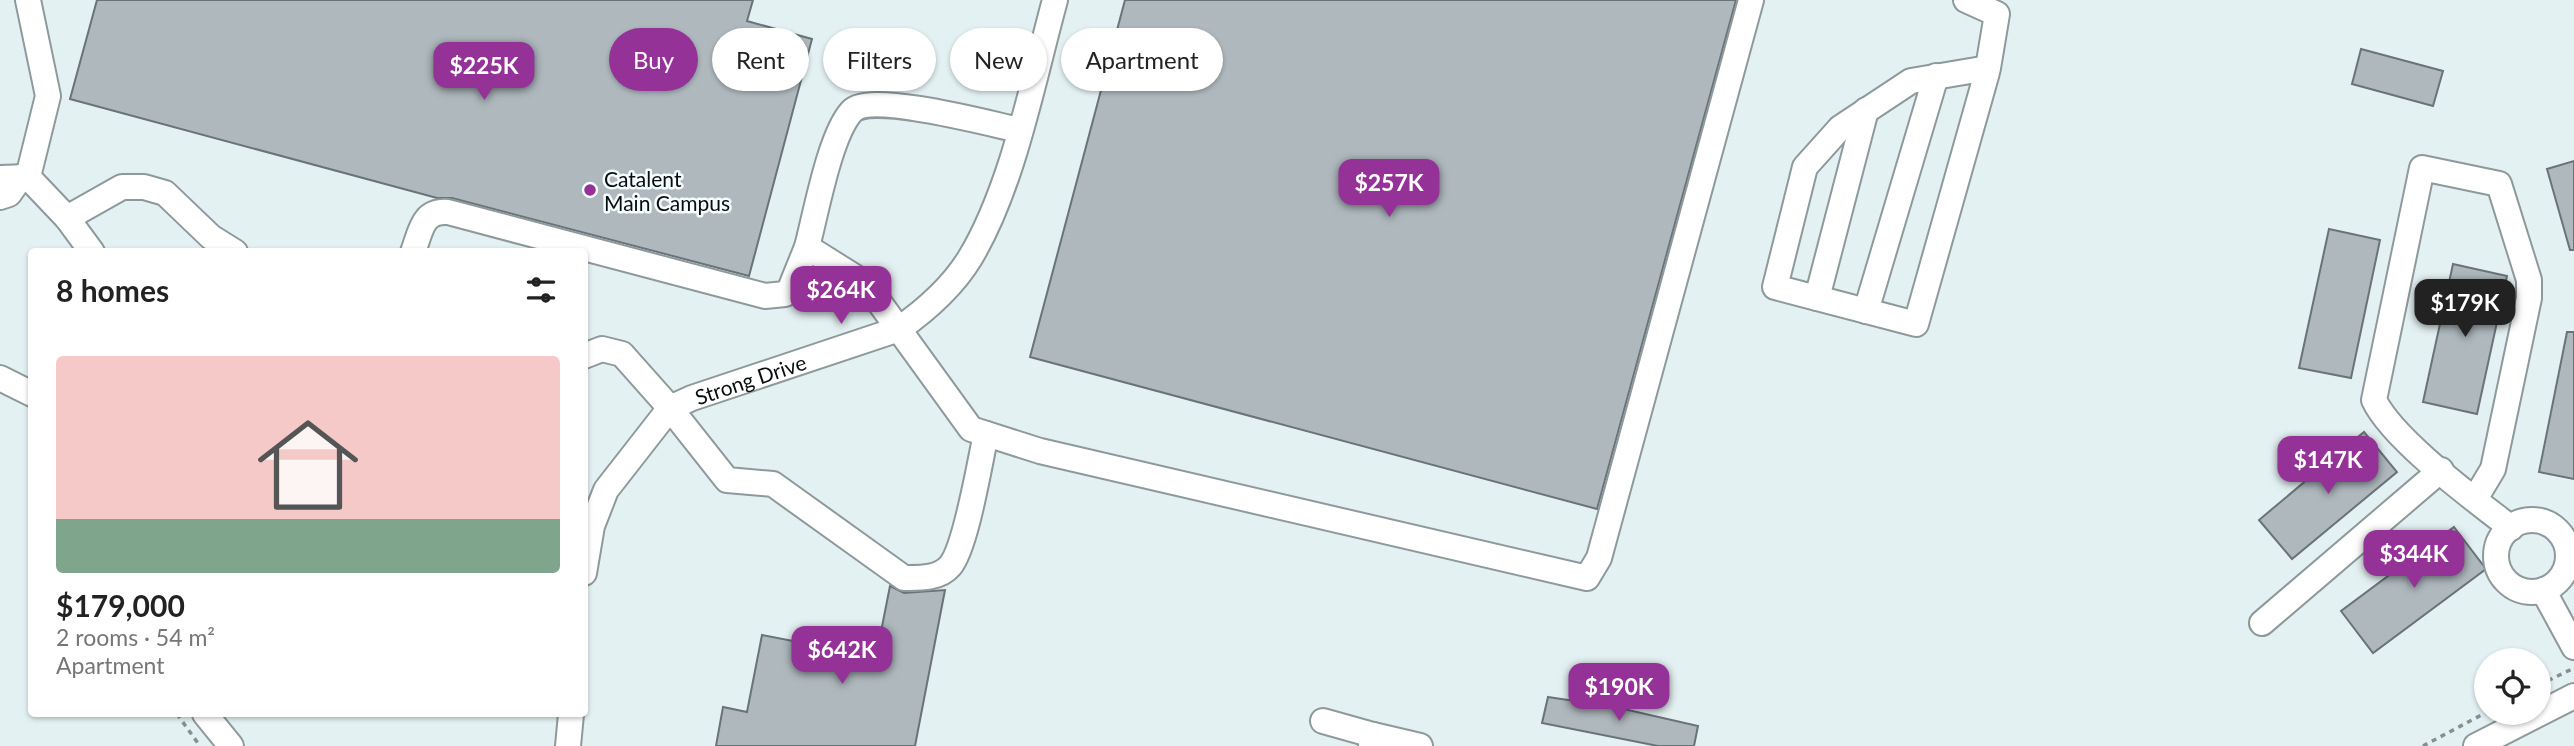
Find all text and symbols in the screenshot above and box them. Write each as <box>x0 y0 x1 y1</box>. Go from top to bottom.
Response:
chip: Buy <box>609 28 698 91</box>
chip: Rent <box>712 28 809 91</box>
chip: Filters <box>823 28 936 91</box>
chip: New <box>950 28 1047 91</box>
chip: Apartment <box>1061 28 1223 91</box>
pin: $225K <box>435 42 533 102</box>
text: $225K <box>449 51 519 79</box>
pin: $257K <box>1340 160 1438 219</box>
place label: Catalent Main Campus <box>604 166 730 215</box>
text: $257K <box>1354 168 1424 196</box>
marker: Catalent Main Campus <box>582 182 598 198</box>
pin: $264K <box>792 266 890 326</box>
icon: filters <box>522 271 560 309</box>
text: 8 homes <box>56 272 169 308</box>
text: $264K <box>806 275 876 303</box>
pin: $179K <box>2416 280 2514 339</box>
text: $179K <box>2430 288 2500 316</box>
street label: Strong Drive <box>692 348 809 409</box>
icon: home <box>245 402 371 528</box>
pin: $147K <box>2279 436 2377 496</box>
text: $147K <box>2293 445 2363 473</box>
pin: $344K <box>2365 530 2463 590</box>
text: $344K <box>2379 539 2449 567</box>
text: $179,000 <box>56 587 185 623</box>
text: 2 rooms · 54 m² <box>56 623 215 651</box>
pin: $642K <box>793 626 891 686</box>
text: $642K <box>807 635 877 663</box>
map controls <box>2474 648 2551 725</box>
button: locate <box>2474 648 2551 725</box>
text: Apartment <box>56 651 164 679</box>
pin: $190K <box>1570 664 1668 723</box>
text: $190K <box>1584 672 1654 700</box>

